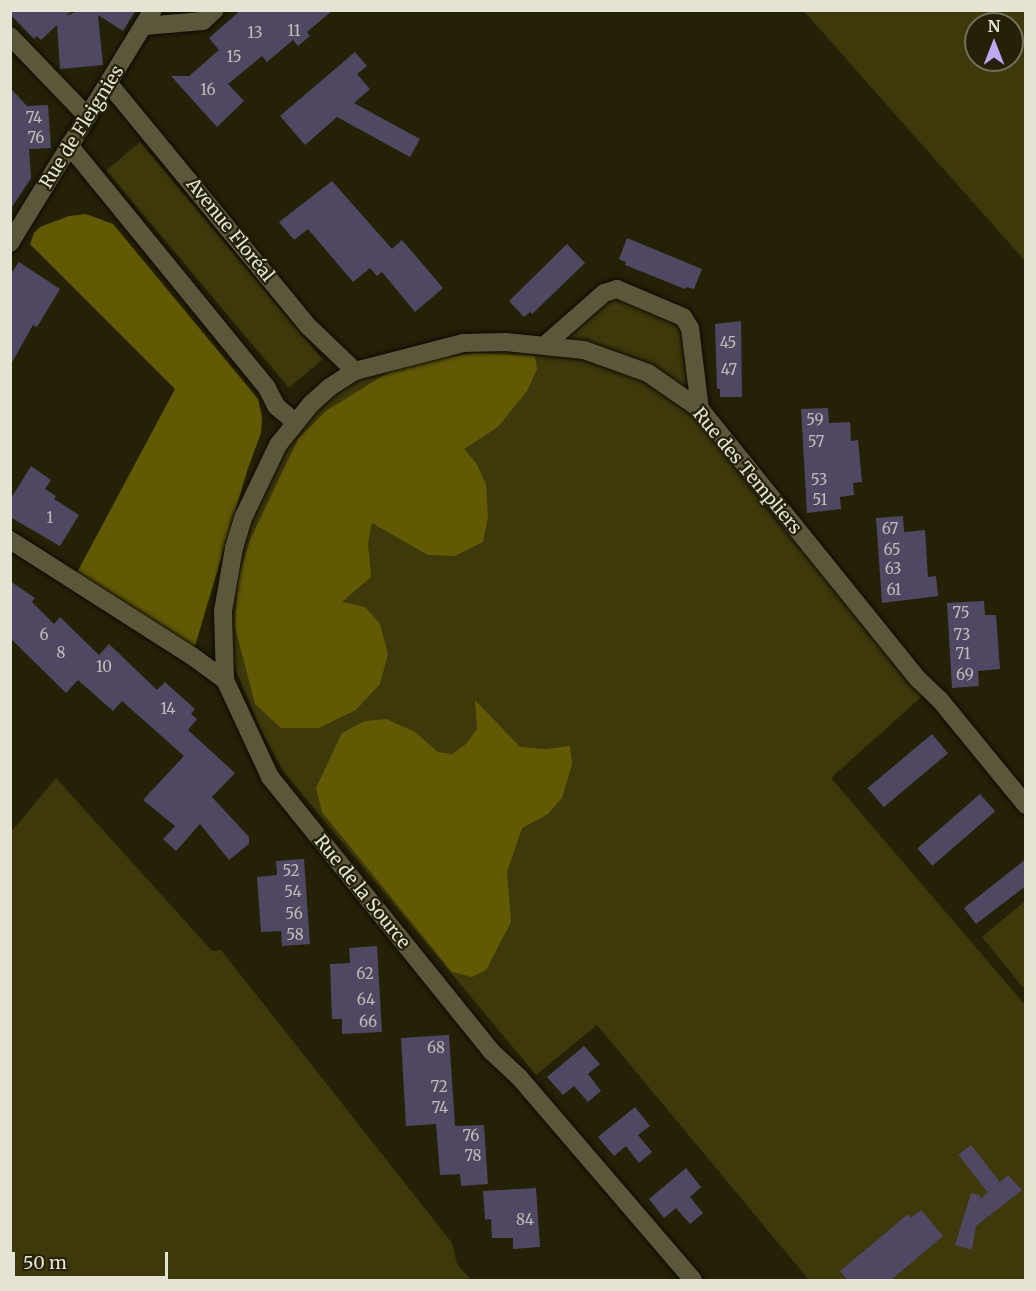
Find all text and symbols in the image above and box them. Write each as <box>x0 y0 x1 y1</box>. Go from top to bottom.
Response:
north arrow <box>964 12 1024 72</box>
text: N <box>988 16 1000 36</box>
house number: 11 <box>287 22 301 40</box>
house number: 13 <box>248 24 262 42</box>
house number: 15 <box>226 48 242 66</box>
street label: Rue de Fleignies <box>36 62 128 192</box>
house number: 16 <box>200 81 216 99</box>
house number: 74 <box>26 109 42 127</box>
house number: 76 <box>28 129 44 147</box>
street label: Avenue Floréal <box>182 174 278 286</box>
house number: 45 <box>720 334 736 352</box>
house number: 47 <box>721 361 737 379</box>
street label: Rue des Templiers <box>688 404 806 538</box>
house number: 59 <box>806 411 824 429</box>
house number: 57 <box>808 433 824 451</box>
house number: 53 <box>811 471 827 489</box>
house number: 51 <box>813 491 827 509</box>
house number: 1 <box>47 509 53 527</box>
house number: 67 <box>882 520 898 538</box>
house number: 65 <box>883 541 901 559</box>
house number: 63 <box>885 560 901 578</box>
house number: 61 <box>887 581 901 599</box>
house number: 75 <box>953 604 969 622</box>
house number: 6 <box>39 626 49 644</box>
house number: 73 <box>954 626 970 644</box>
house number: 8 <box>57 644 65 662</box>
house number: 71 <box>955 645 971 663</box>
house number: 10 <box>96 658 112 676</box>
house number: 69 <box>956 666 974 684</box>
house number: 14 <box>160 700 176 718</box>
street label: Rue de la Source <box>310 831 414 953</box>
house number: 52 <box>282 862 300 880</box>
house number: 54 <box>284 883 302 901</box>
house number: 56 <box>285 905 303 923</box>
house number: 58 <box>286 926 304 944</box>
house number: 62 <box>356 965 374 983</box>
house number: 64 <box>357 991 375 1009</box>
house number: 66 <box>359 1013 377 1031</box>
house number: 68 <box>427 1039 445 1057</box>
house number: 72 <box>430 1078 448 1096</box>
house number: 74 <box>432 1099 448 1117</box>
house number: 76 <box>463 1127 479 1145</box>
house number: 78 <box>464 1147 482 1165</box>
house number: 84 <box>516 1211 534 1229</box>
scale bar <box>15 1240 171 1278</box>
text: 50 m <box>23 1251 67 1274</box>

